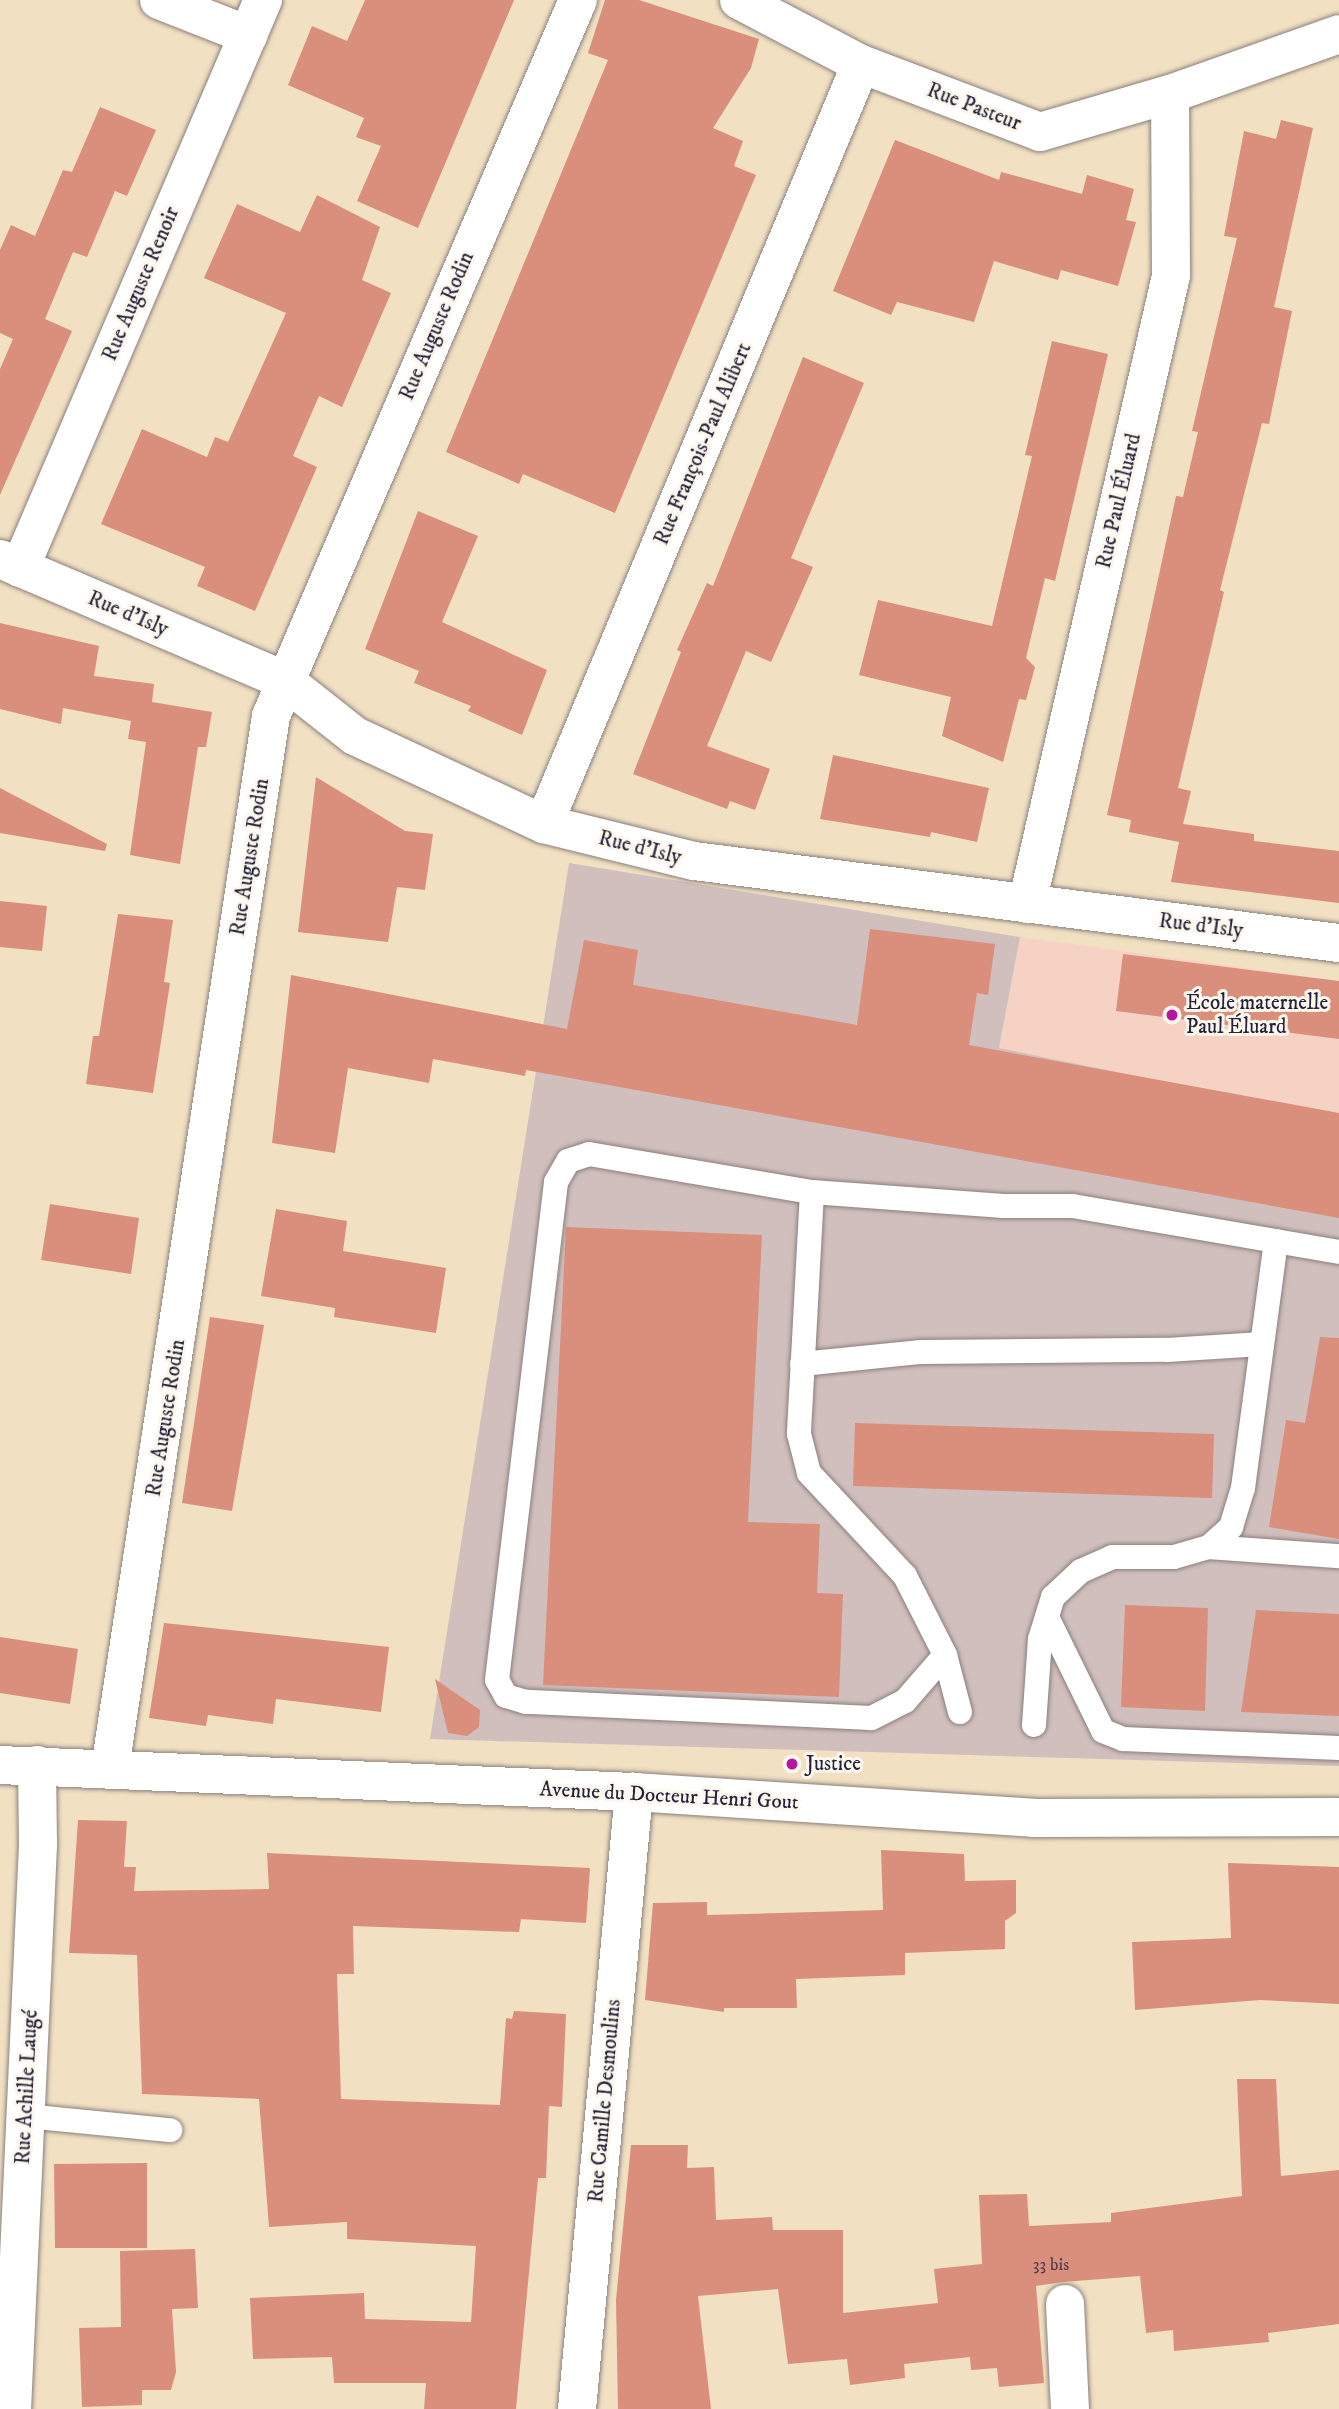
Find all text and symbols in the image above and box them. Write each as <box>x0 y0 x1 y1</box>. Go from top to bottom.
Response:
street label: Rue Pasteur <box>923 78 1025 136</box>
street label: Rue Auguste Renoir <box>97 203 185 365</box>
street label: Rue Auguste Rodin <box>394 248 480 404</box>
street label: Rue François-Paul Alibert <box>649 339 757 549</box>
street label: Rue Paul Éluard <box>1091 431 1147 571</box>
street label: Rue d'Isly <box>84 586 172 642</box>
street label: Rue Auguste Rodin <box>225 776 275 938</box>
street label: Rue d'Isly <box>596 826 684 870</box>
street label: Rue d'Isly <box>1157 908 1245 944</box>
place label: École maternelle Paul Éluard <box>1186 990 1328 1040</box>
marker: École maternelle Paul Éluard <box>1164 1007 1180 1023</box>
street label: Rue Auguste Rodin <box>141 1337 191 1499</box>
place label: Justice <box>806 1751 861 1777</box>
marker: Justice <box>784 1756 800 1772</box>
street label: Avenue du Docteur Henri Gout <box>539 1777 799 1815</box>
street label: Rue Camille Desmoulins <box>584 1998 626 2204</box>
street label: Rue Achille Laugé <box>10 2009 44 2165</box>
house number: 33 bis <box>1033 2254 1069 2276</box>

